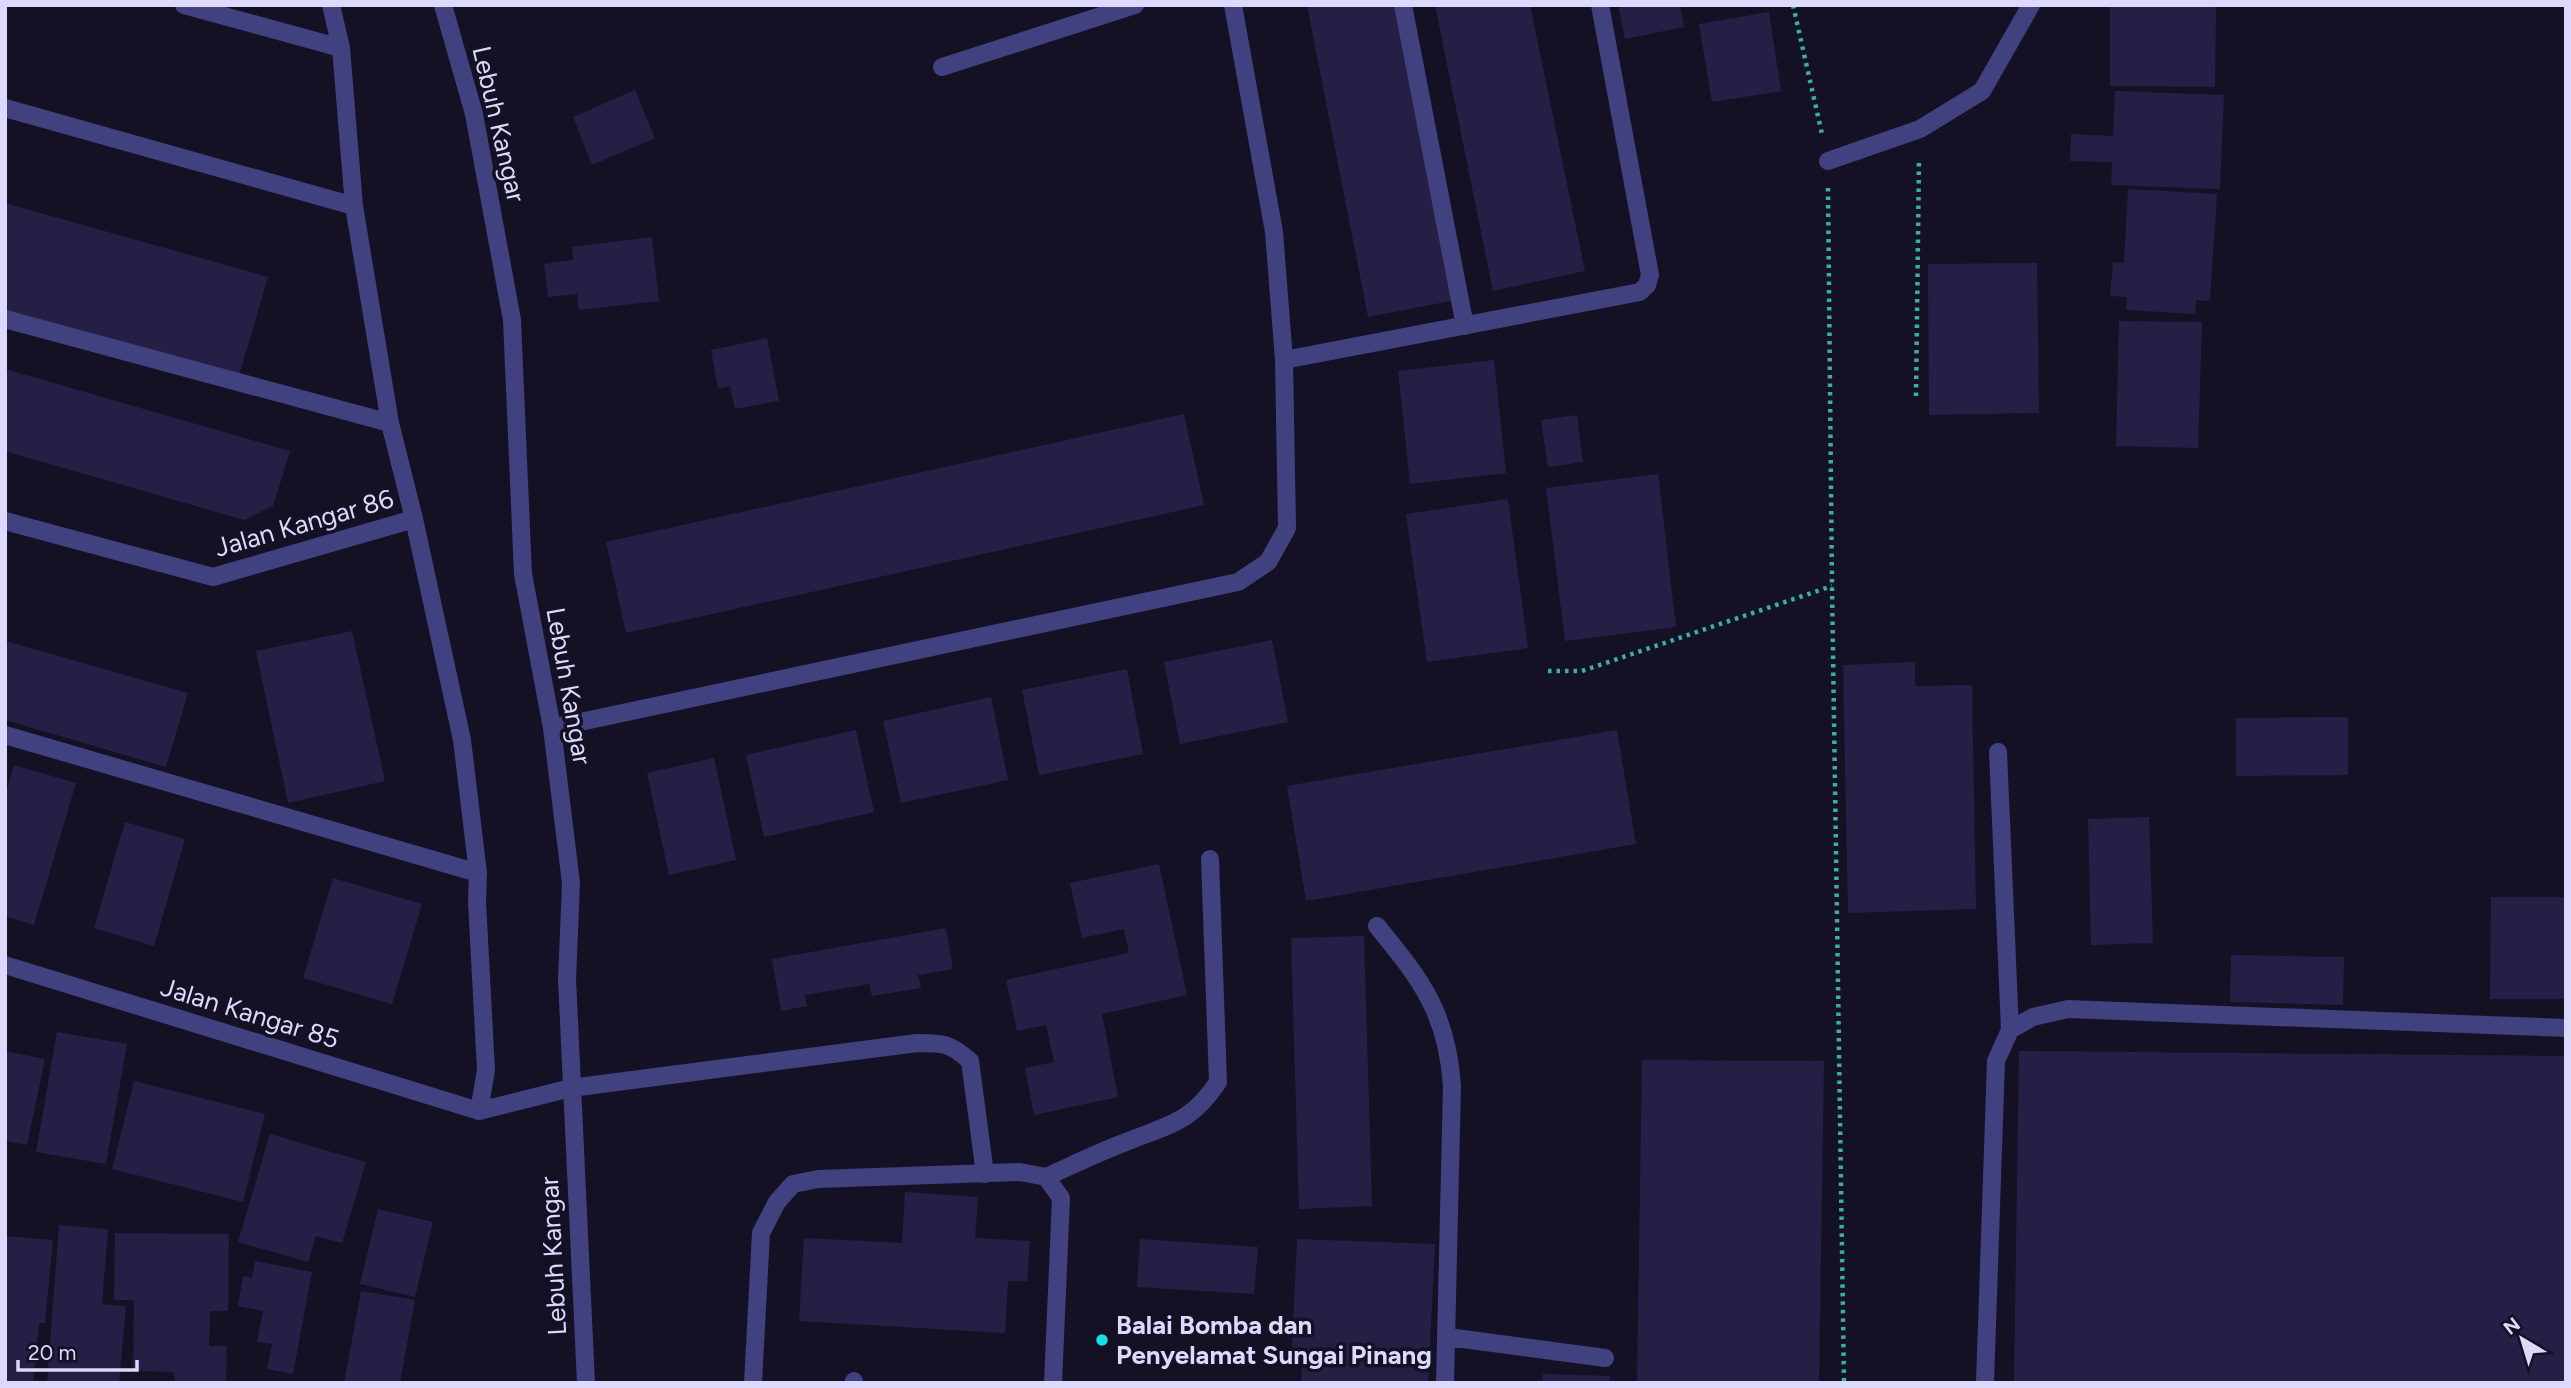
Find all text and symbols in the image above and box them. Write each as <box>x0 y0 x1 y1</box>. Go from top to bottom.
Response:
street label: Lebuh Kangar <box>466 43 533 205</box>
street label: Jalan Kangar 86 <box>211 482 397 564</box>
street label: Lebuh Kangar <box>539 605 599 767</box>
street label: Jalan Kangar 85 <box>157 971 343 1055</box>
street label: Lebuh Kangar <box>533 1176 573 1336</box>
north arrow <box>2487 1304 2557 1374</box>
place label: Balai Bomba dan Penyelamat Sungai Pinang <box>1116 1309 1432 1371</box>
text: N <box>2499 1312 2525 1340</box>
scale bar <box>18 1328 136 1372</box>
marker: Balai Bomba dan Penyelamat Sungai Pinang <box>1094 1332 1110 1348</box>
text: 20 m <box>28 1340 76 1365</box>

